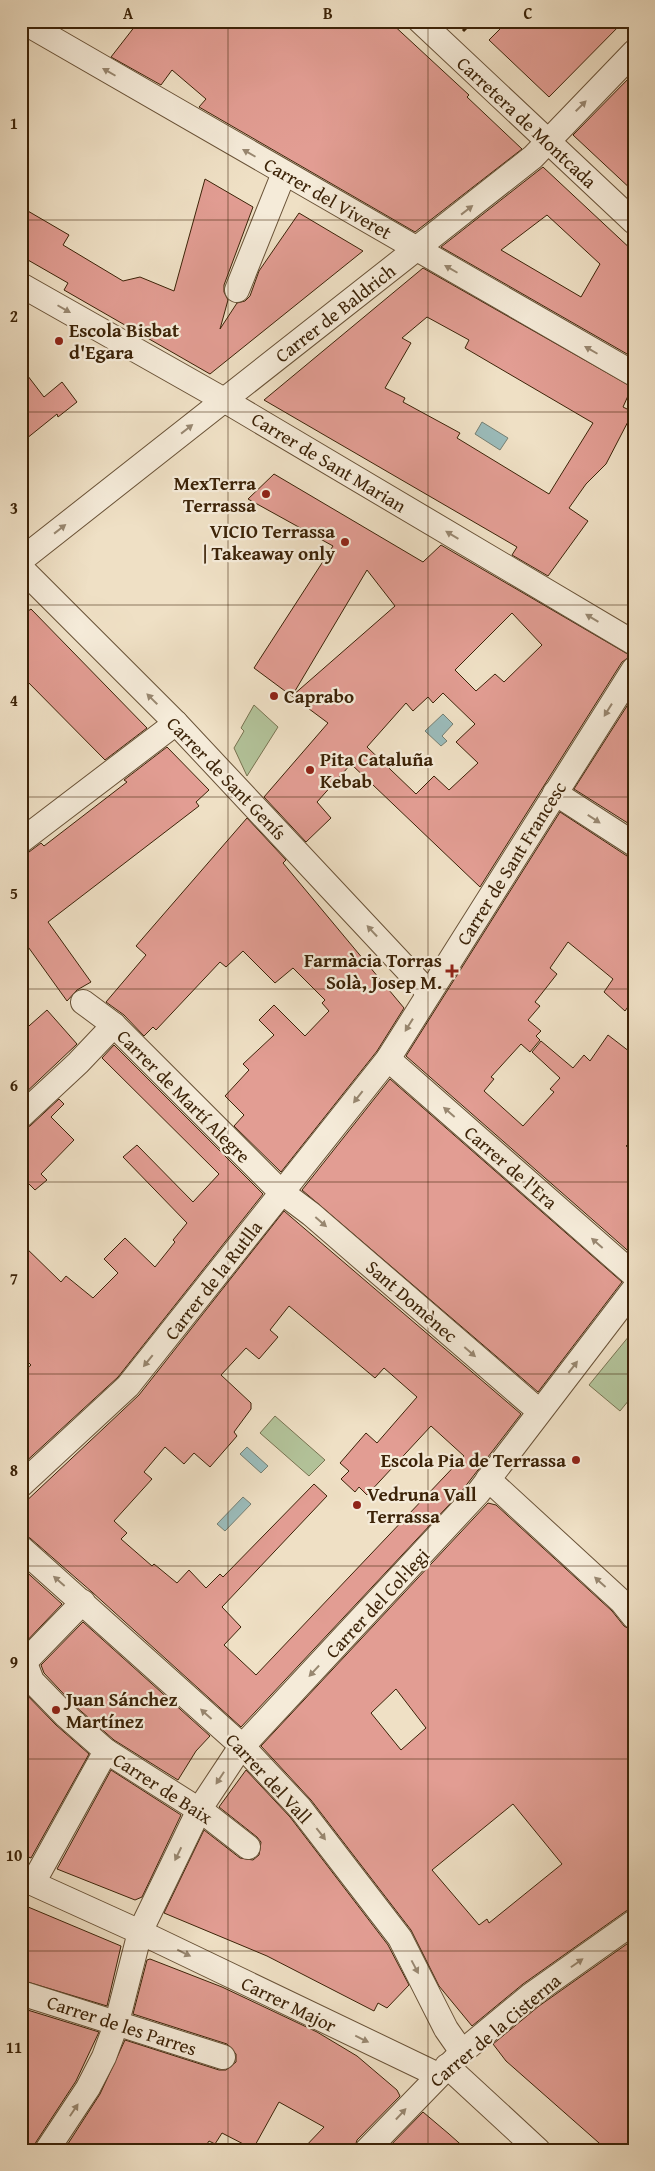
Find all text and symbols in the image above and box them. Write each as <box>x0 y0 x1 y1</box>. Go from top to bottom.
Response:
text: A <box>123 1 134 25</box>
text: B <box>323 1 333 25</box>
text: C <box>523 1 533 25</box>
street label: Carretera de Montcada <box>451 50 603 194</box>
one-way arrow <box>102 67 115 76</box>
one-way arrow <box>575 100 587 112</box>
text: 1 <box>10 111 18 135</box>
one-way arrow <box>243 148 256 157</box>
street label: Carrer del Viveret <box>259 150 397 246</box>
one-way arrow <box>460 204 473 215</box>
street label: Carrer de Baldrich <box>269 257 401 369</box>
one-way arrow <box>444 265 457 274</box>
text: 2 <box>10 304 18 328</box>
one-way arrow <box>56 305 71 313</box>
place label: Escola Bisbat d'Egara <box>69 316 180 366</box>
marker: Escola Bisbat d'Egara <box>53 335 65 347</box>
one-way arrow <box>585 346 598 355</box>
street label: Carrer de Sant Marian <box>246 405 412 520</box>
one-way arrow <box>180 423 193 434</box>
place label: MexTerra Terrassa <box>174 469 256 519</box>
marker: MexTerra Terrassa <box>260 488 272 500</box>
text: 3 <box>10 496 18 520</box>
place label: VICIO Terrassa | Takeaway only <box>203 517 335 567</box>
one-way arrow <box>53 524 66 535</box>
one-way arrow <box>445 531 460 539</box>
marker: VICIO Terrassa | Takeaway only <box>339 536 351 548</box>
one-way arrow <box>585 613 598 622</box>
place label: Caprabo <box>284 682 354 710</box>
text: 4 <box>10 688 18 712</box>
marker: Caprabo <box>268 690 280 702</box>
one-way arrow <box>146 693 158 705</box>
one-way arrow <box>603 703 612 717</box>
street label: Carrer de Sant Genís <box>161 710 293 846</box>
place label: Pita Cataluña Kebab <box>320 745 433 795</box>
marker: Pita Cataluña Kebab <box>304 764 316 776</box>
street label: Carrer de Sant Francesc <box>449 776 573 950</box>
one-way arrow <box>588 814 601 824</box>
text: 5 <box>10 881 18 905</box>
one-way arrow <box>366 926 378 938</box>
place label: Farmàcia Torras Solà, Josep M. <box>304 946 442 996</box>
marker: Farmàcia Torras Solà, Josep M. <box>446 965 458 977</box>
one-way arrow <box>404 1019 413 1032</box>
street label: Carrer de Martí Alegre <box>111 1023 257 1169</box>
text: 6 <box>10 1073 18 1097</box>
one-way arrow <box>353 1090 363 1104</box>
one-way arrow <box>443 1107 456 1118</box>
street label: Carrer de l'Era <box>458 1119 564 1215</box>
street label: Carrer de la Rutlla <box>157 1214 269 1346</box>
one-way arrow <box>314 1217 327 1228</box>
one-way arrow <box>592 1237 604 1249</box>
street label: Sant Domènec <box>360 1253 464 1349</box>
text: 7 <box>10 1266 18 1290</box>
one-way arrow <box>464 1346 477 1357</box>
one-way arrow <box>143 1354 154 1367</box>
one-way arrow <box>568 1361 579 1374</box>
place label: Escola Pia de Terrassa <box>381 1446 566 1474</box>
marker: Escola Pia de Terrassa <box>570 1454 582 1466</box>
text: 8 <box>10 1458 18 1482</box>
place label: Vedruna Vall Terrassa <box>367 1480 477 1530</box>
marker: Vedruna Vall Terrassa <box>351 1499 363 1511</box>
street label: Carrer del Col·legi <box>318 1542 436 1664</box>
one-way arrow <box>52 1576 65 1587</box>
one-way arrow <box>595 1576 607 1588</box>
text: 9 <box>10 1650 18 1674</box>
one-way arrow <box>308 1664 320 1676</box>
place label: Juan Sánchez Martínez <box>63 1685 178 1735</box>
marker: Juan Sánchez Martínez <box>50 1704 62 1716</box>
one-way arrow <box>199 1708 212 1719</box>
street label: Carrer del Vall <box>219 1726 319 1830</box>
street label: Carrer de Baix <box>108 1745 219 1831</box>
one-way arrow <box>215 1771 225 1784</box>
one-way arrow <box>316 1827 327 1840</box>
text: 10 <box>6 1843 22 1867</box>
one-way arrow <box>174 1846 182 1861</box>
one-way arrow <box>177 1949 191 1957</box>
one-way arrow <box>570 1958 583 1968</box>
one-way arrow <box>411 1959 419 1974</box>
street label: Carrer de la Cisterna <box>423 1967 567 2093</box>
street label: Carrer Major <box>237 1969 341 2039</box>
street label: Carrer de les Parres <box>44 1988 200 2062</box>
text: 11 <box>6 2035 22 2059</box>
one-way arrow <box>355 2035 369 2043</box>
one-way arrow <box>70 2103 79 2116</box>
one-way arrow <box>395 2109 407 2121</box>

